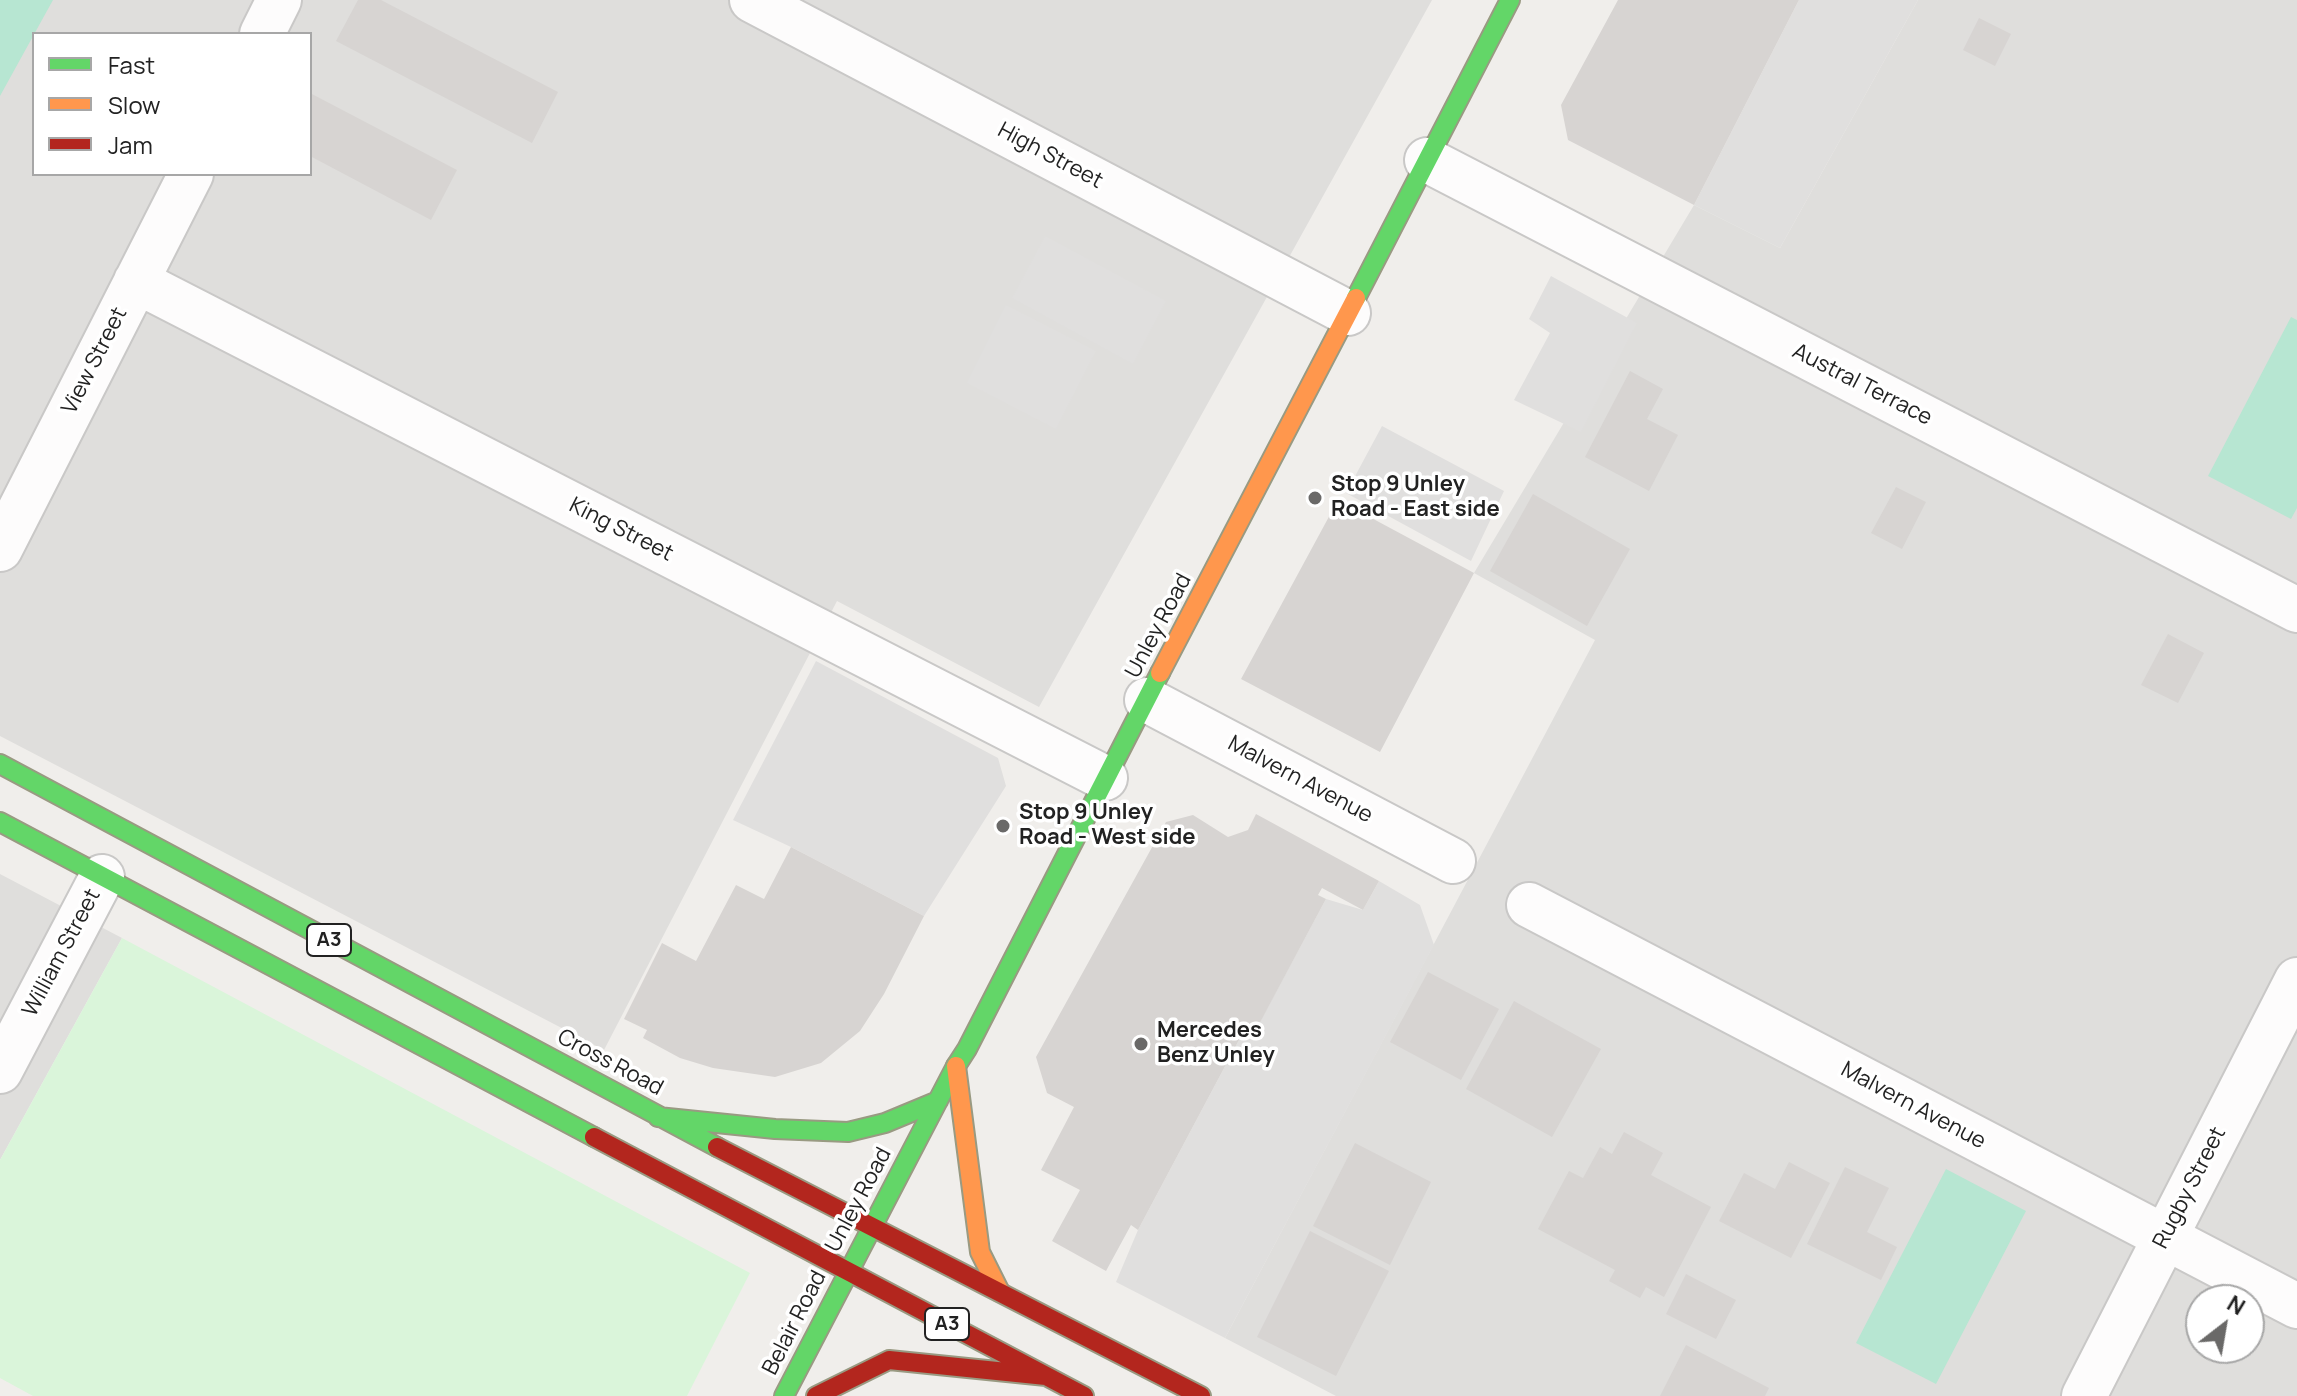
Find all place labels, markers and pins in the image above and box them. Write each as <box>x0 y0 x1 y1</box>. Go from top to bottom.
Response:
place label: Stop 9 Unley Road - East side <box>1331 472 1500 524</box>
marker: Stop 9 Unley Road - East side <box>1306 489 1324 507</box>
place label: Stop 9 Unley Road - West side <box>1019 800 1196 852</box>
marker: Stop 9 Unley Road - West side <box>994 817 1012 835</box>
place label: Mercedes Benz Unley <box>1157 1018 1275 1070</box>
marker: Mercedes Benz Unley <box>1132 1035 1150 1053</box>

